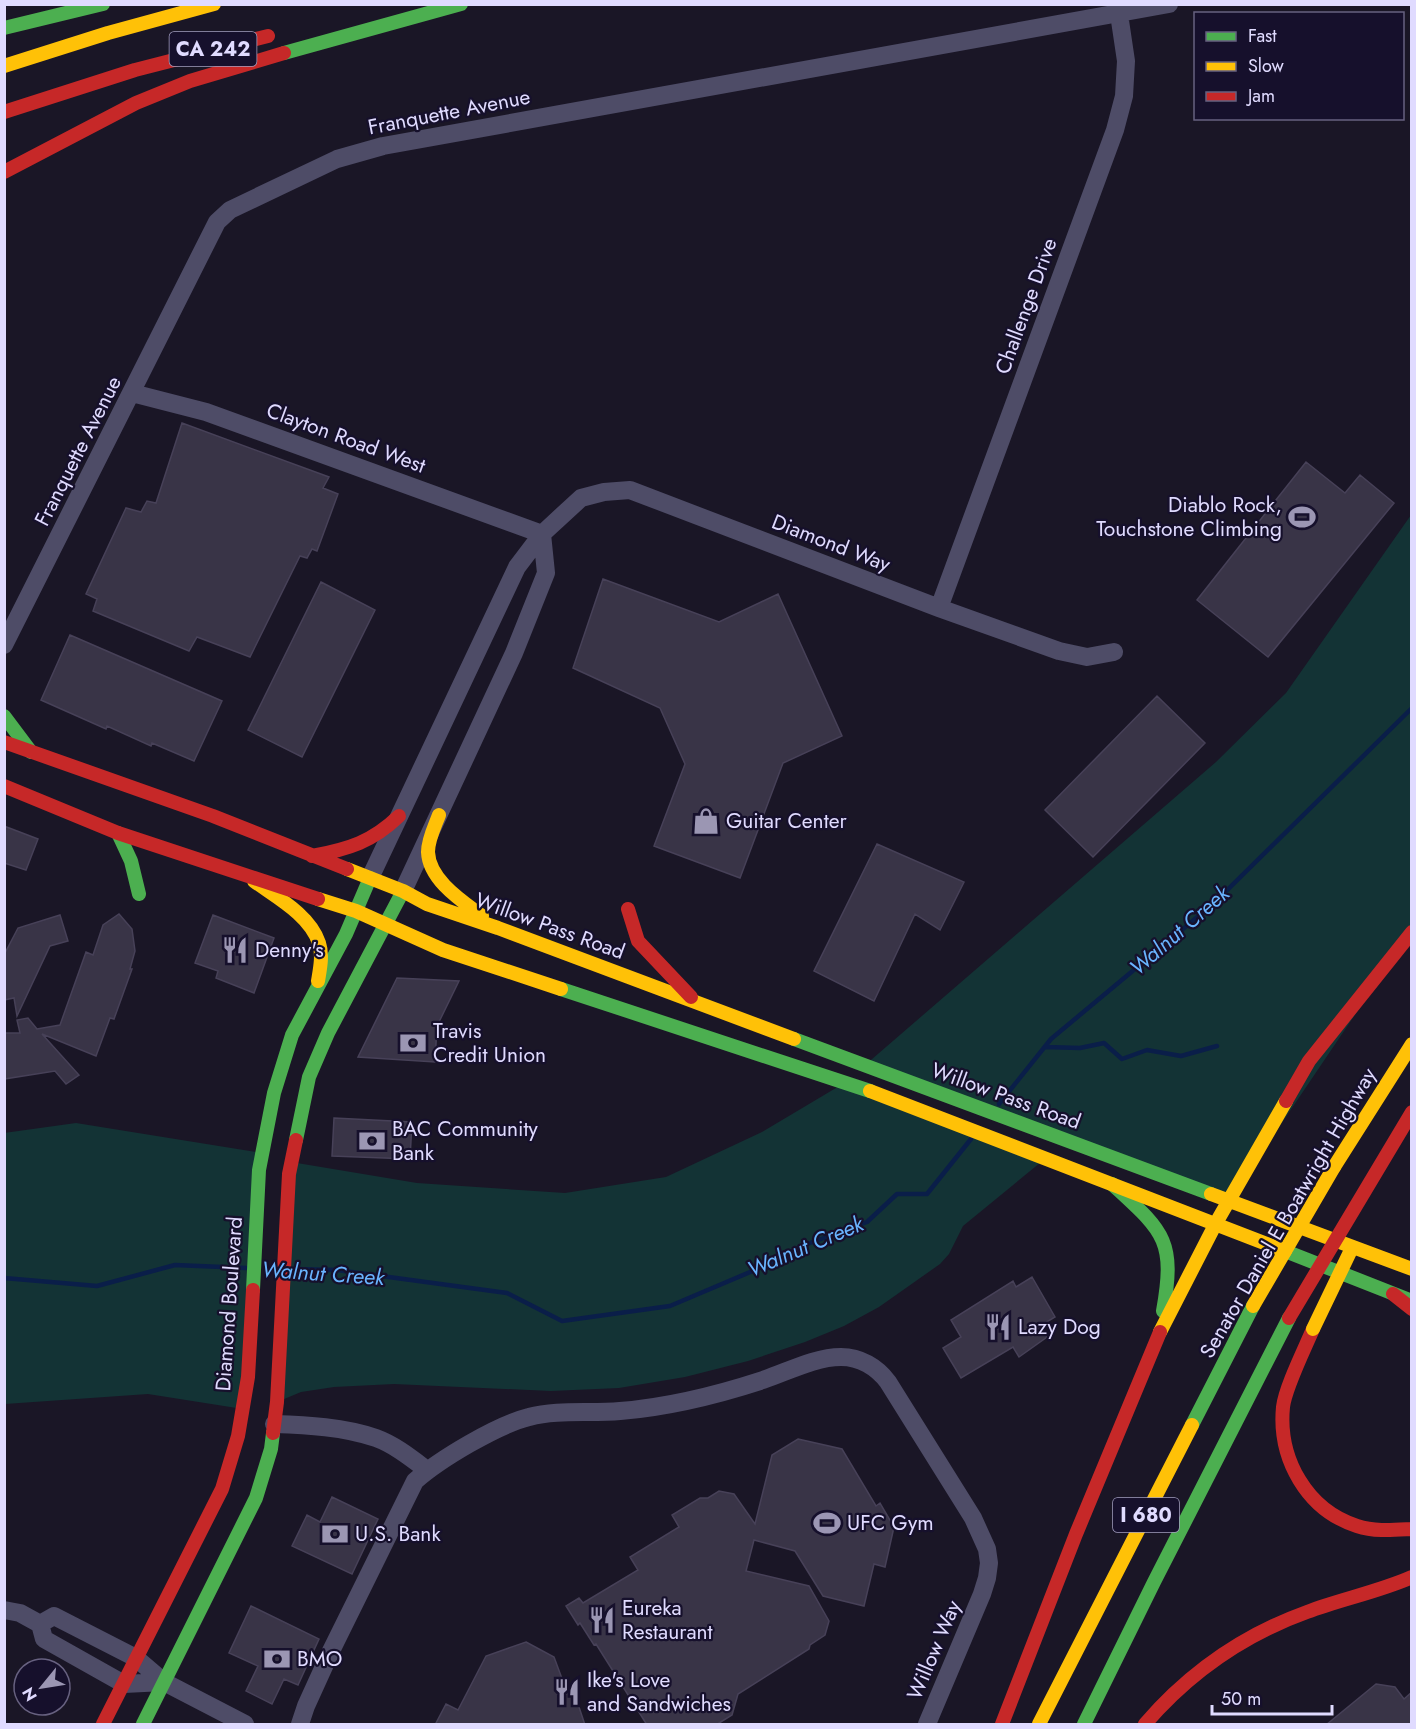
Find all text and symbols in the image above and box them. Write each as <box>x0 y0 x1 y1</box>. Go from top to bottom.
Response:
legend <box>1194 12 1404 120</box>
text: Fast <box>1248 23 1277 49</box>
road number: CA 242 <box>170 32 256 66</box>
text: Slow <box>1248 53 1285 79</box>
street label: Franquette Avenue <box>365 82 533 142</box>
text: Jam <box>1246 83 1275 109</box>
street label: Challenge Drive <box>987 234 1065 378</box>
street label: Franquette Avenue <box>27 371 129 531</box>
street label: Clayton Road West <box>262 395 430 481</box>
place label: Diablo Rock, Touchstone Climbing <box>1096 490 1282 544</box>
sports icon: Diablo Rock, Touchstone Climbing <box>1287 502 1317 532</box>
street label: Diamond Way <box>767 507 895 580</box>
shop icon: Guitar Center <box>691 806 721 836</box>
place label: Guitar Center <box>726 806 847 836</box>
water label: Walnut Creek <box>1122 876 1237 982</box>
street label: Willow Pass Road <box>471 885 629 967</box>
restaurant icon: Denny's <box>220 935 250 965</box>
place label: Denny's <box>255 935 324 965</box>
place label: Travis Credit Union <box>433 1016 546 1070</box>
bank icon: Travis Credit Union <box>398 1028 428 1058</box>
street label: Willow Pass Road <box>927 1055 1085 1137</box>
street label: Senator Daniel E Boatwright Highway <box>1192 1062 1384 1364</box>
place label: BAC Community Bank <box>392 1114 538 1168</box>
bank icon: BAC Community Bank <box>357 1126 387 1156</box>
water label: Walnut Creek <box>742 1207 869 1285</box>
street label: Diamond Boulevard <box>208 1216 250 1392</box>
water label: Walnut Creek <box>260 1253 387 1293</box>
restaurant icon: Lazy Dog <box>983 1312 1013 1342</box>
place label: Lazy Dog <box>1018 1312 1101 1342</box>
road number: I 680 <box>1113 1498 1179 1532</box>
sports icon: UFC Gym <box>812 1508 842 1538</box>
place label: UFC Gym <box>847 1508 934 1538</box>
bank icon: U.S. Bank <box>320 1519 350 1549</box>
place label: U.S. Bank <box>355 1519 441 1549</box>
place label: Eureka Restaurant <box>622 1593 713 1647</box>
street label: Willow Way <box>900 1595 969 1704</box>
restaurant icon: Eureka Restaurant <box>587 1605 617 1635</box>
bank icon: BMO <box>262 1644 292 1674</box>
place label: BMO <box>297 1644 342 1674</box>
north arrow <box>12 1657 72 1717</box>
place label: Ike's Love and Sandwiches <box>587 1665 731 1719</box>
restaurant icon: Ike's Love and Sandwiches <box>552 1677 582 1707</box>
scale bar <box>1212 1678 1332 1716</box>
text: N <box>16 1683 43 1706</box>
text: 50 m <box>1221 1686 1261 1712</box>

